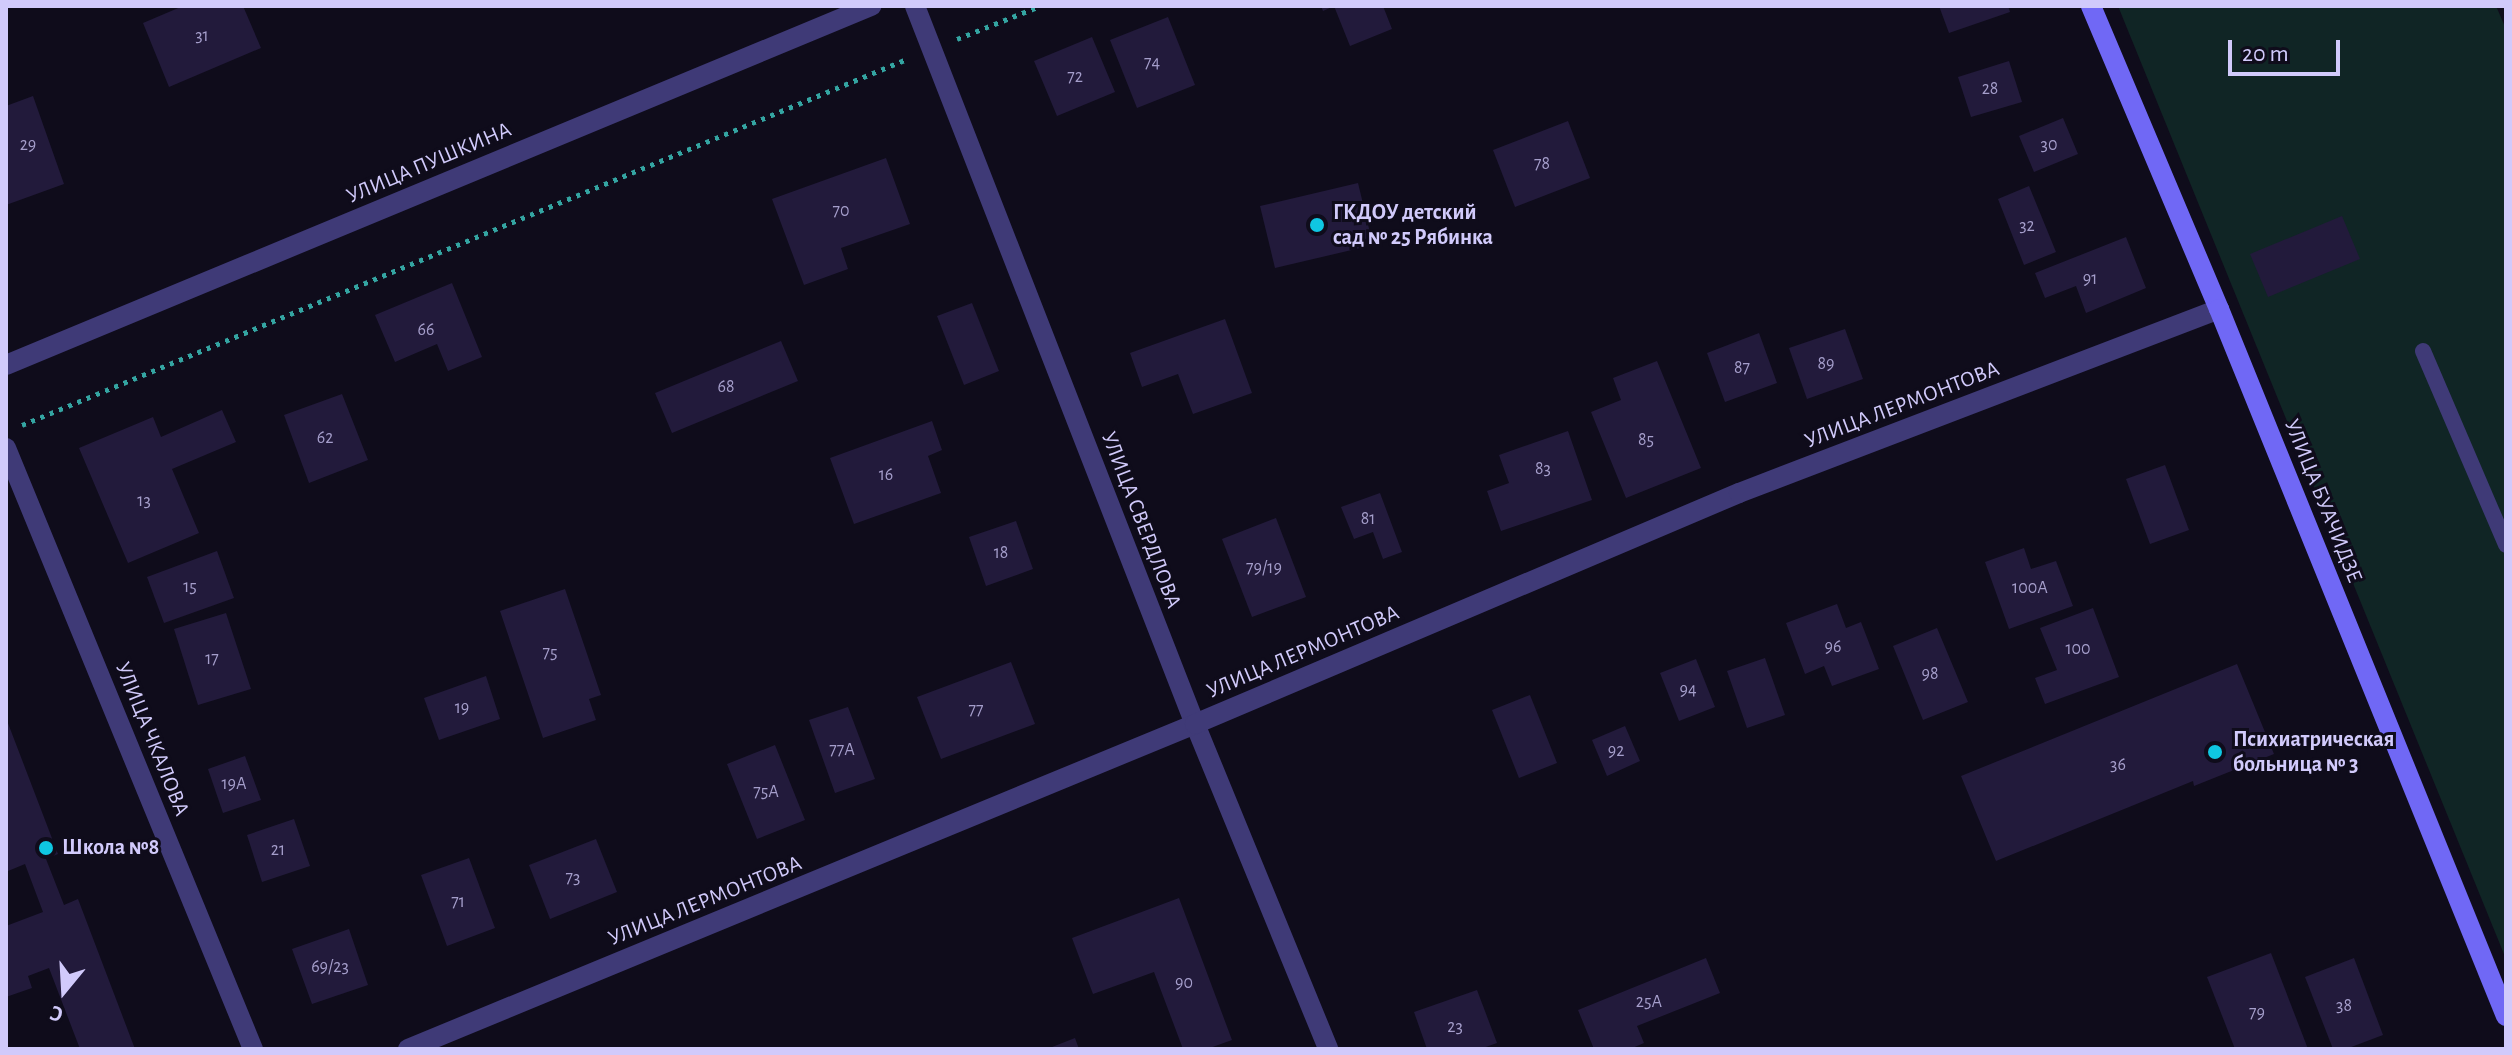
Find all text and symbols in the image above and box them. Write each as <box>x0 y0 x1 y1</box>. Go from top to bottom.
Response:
scale bar <box>2232 24 2344 74</box>
house number: 31 <box>195 25 209 47</box>
text: 20 m <box>2242 42 2289 66</box>
house number: 74 <box>1144 52 1160 74</box>
house number: 72 <box>1067 66 1083 88</box>
house number: 28 <box>1982 78 1998 100</box>
street label: УЛИЦА ПУШКИНА <box>343 116 515 210</box>
house number: 29 <box>20 134 36 156</box>
house number: 30 <box>2041 134 2057 156</box>
house number: 78 <box>1534 153 1550 175</box>
place label: ГКДОУ детский сад № 25 Рябинка <box>1333 199 1493 250</box>
house number: 70 <box>832 200 850 222</box>
house number: 32 <box>2019 215 2035 237</box>
marker: ГКДОУ детский сад № 25 Рябинка <box>1308 216 1326 234</box>
house number: 91 <box>2083 268 2097 290</box>
house number: 66 <box>418 319 434 341</box>
house number: 89 <box>1818 353 1834 375</box>
street label: УЛИЦА ЛЕРМОНТОВА <box>1801 356 2003 454</box>
house number: 87 <box>1734 357 1750 379</box>
house number: 68 <box>718 376 734 398</box>
street label: УЛИЦА БУАЧИДЗЕ <box>2278 415 2368 587</box>
house number: 62 <box>317 427 333 449</box>
street label: УЛИЦА СВЕРДЛОВА <box>1095 428 1187 612</box>
house number: 85 <box>1638 429 1654 451</box>
house number: 83 <box>1535 458 1551 480</box>
house number: 16 <box>879 464 893 486</box>
house number: 13 <box>137 490 151 512</box>
house number: 81 <box>1361 508 1375 530</box>
house number: 18 <box>994 542 1008 564</box>
house number: 79/19 <box>1246 557 1282 579</box>
house number: 15 <box>183 576 197 598</box>
house number: 100А <box>2012 577 2048 599</box>
street label: УЛИЦА ЛЕРМОНТОВА <box>1203 600 1403 704</box>
house number: 96 <box>1825 636 1841 658</box>
house number: 100 <box>2065 638 2091 660</box>
house number: 75 <box>542 642 558 664</box>
house number: 17 <box>205 648 219 670</box>
street label: УЛИЦА ЧКАЛОВА <box>109 658 195 820</box>
house number: 98 <box>1922 663 1938 685</box>
house number: 94 <box>1679 679 1697 701</box>
house number: 19 <box>455 697 469 719</box>
house number: 77 <box>968 699 984 721</box>
place label: Психиатрическая больница № 3 <box>2233 726 2394 778</box>
house number: 77А <box>829 739 855 761</box>
house number: 92 <box>1608 740 1624 762</box>
marker: Психиатрическая больница № 3 <box>2204 741 2226 763</box>
house number: 36 <box>2110 754 2126 776</box>
house number: 19А <box>221 773 247 795</box>
house number: 75А <box>753 781 779 803</box>
place label: Школа №8 <box>62 835 159 861</box>
marker: Школа №8 <box>37 839 55 857</box>
house number: 21 <box>271 839 285 861</box>
street label: УЛИЦА ЛЕРМОНТОВА <box>604 850 806 952</box>
house number: 73 <box>566 867 580 889</box>
house number: 71 <box>451 891 465 913</box>
north arrow <box>24 951 104 1031</box>
house number: 69/23 <box>311 956 349 978</box>
house number: 90 <box>1175 972 1193 994</box>
house number: 25А <box>1636 991 1662 1013</box>
house number: 38 <box>2336 995 2352 1017</box>
text: С <box>47 1001 66 1026</box>
house number: 79 <box>2249 1002 2265 1024</box>
house number: 23 <box>1447 1016 1463 1038</box>

